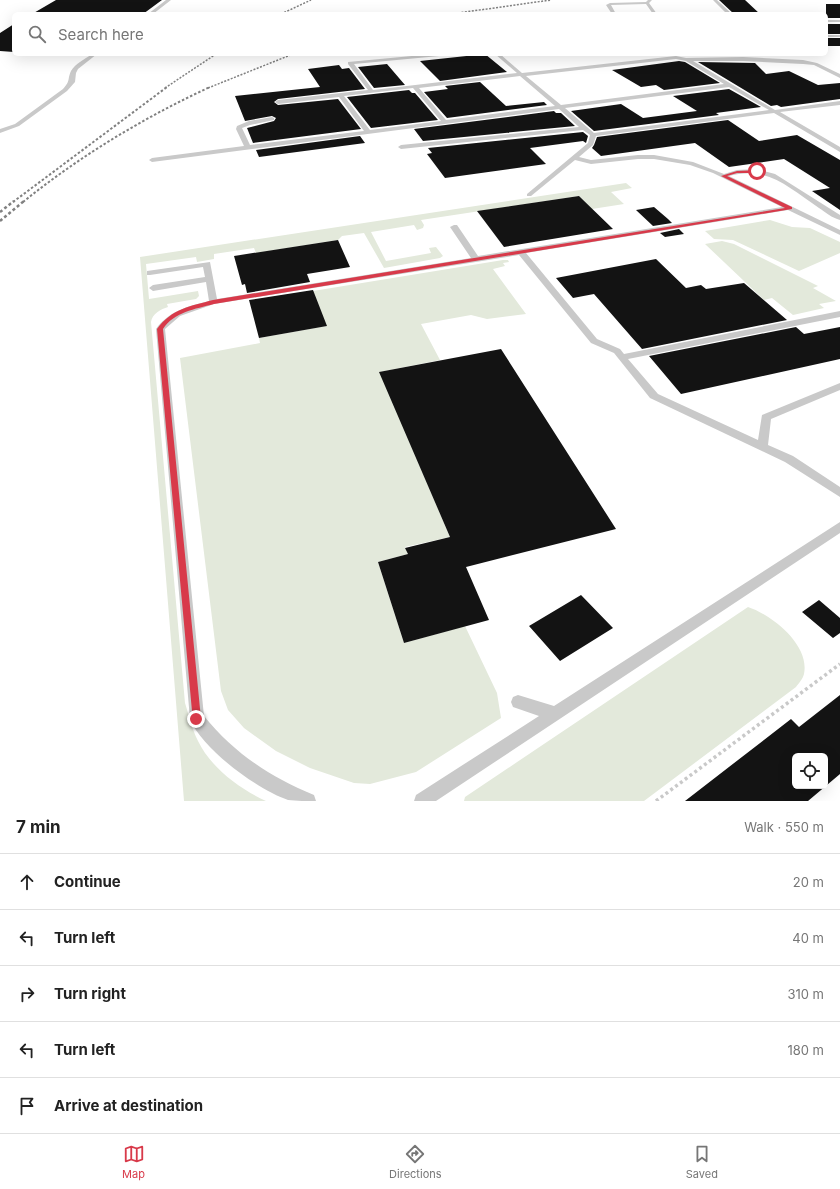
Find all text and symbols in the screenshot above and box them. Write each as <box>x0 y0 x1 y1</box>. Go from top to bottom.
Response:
search box <box>12 12 828 56</box>
icon: search <box>26 23 48 45</box>
text: Search here <box>58 25 144 44</box>
route start <box>748 162 766 180</box>
route end <box>187 710 205 728</box>
map controls <box>792 753 828 789</box>
button: locate <box>792 753 828 789</box>
text: 7 min <box>16 817 61 837</box>
text: Walk · 550 m <box>744 819 824 835</box>
icon: ahead <box>16 871 38 893</box>
text: Continue <box>54 872 121 891</box>
text: 20 m <box>793 874 824 890</box>
icon: left <box>16 927 38 949</box>
text: Turn left <box>54 928 115 947</box>
text: 40 m <box>792 930 824 946</box>
icon: right <box>16 983 38 1005</box>
text: Turn right <box>54 984 126 1003</box>
text: 310 m <box>787 986 824 1002</box>
icon: left <box>16 1039 38 1061</box>
text: Turn left <box>54 1040 115 1059</box>
text: 180 m <box>787 1042 824 1058</box>
icon: arrive <box>16 1095 38 1117</box>
text: Arrive at destination <box>54 1096 203 1115</box>
tab: Map <box>122 1143 145 1181</box>
tab: Directions <box>389 1143 442 1181</box>
tab: Saved <box>686 1143 718 1181</box>

